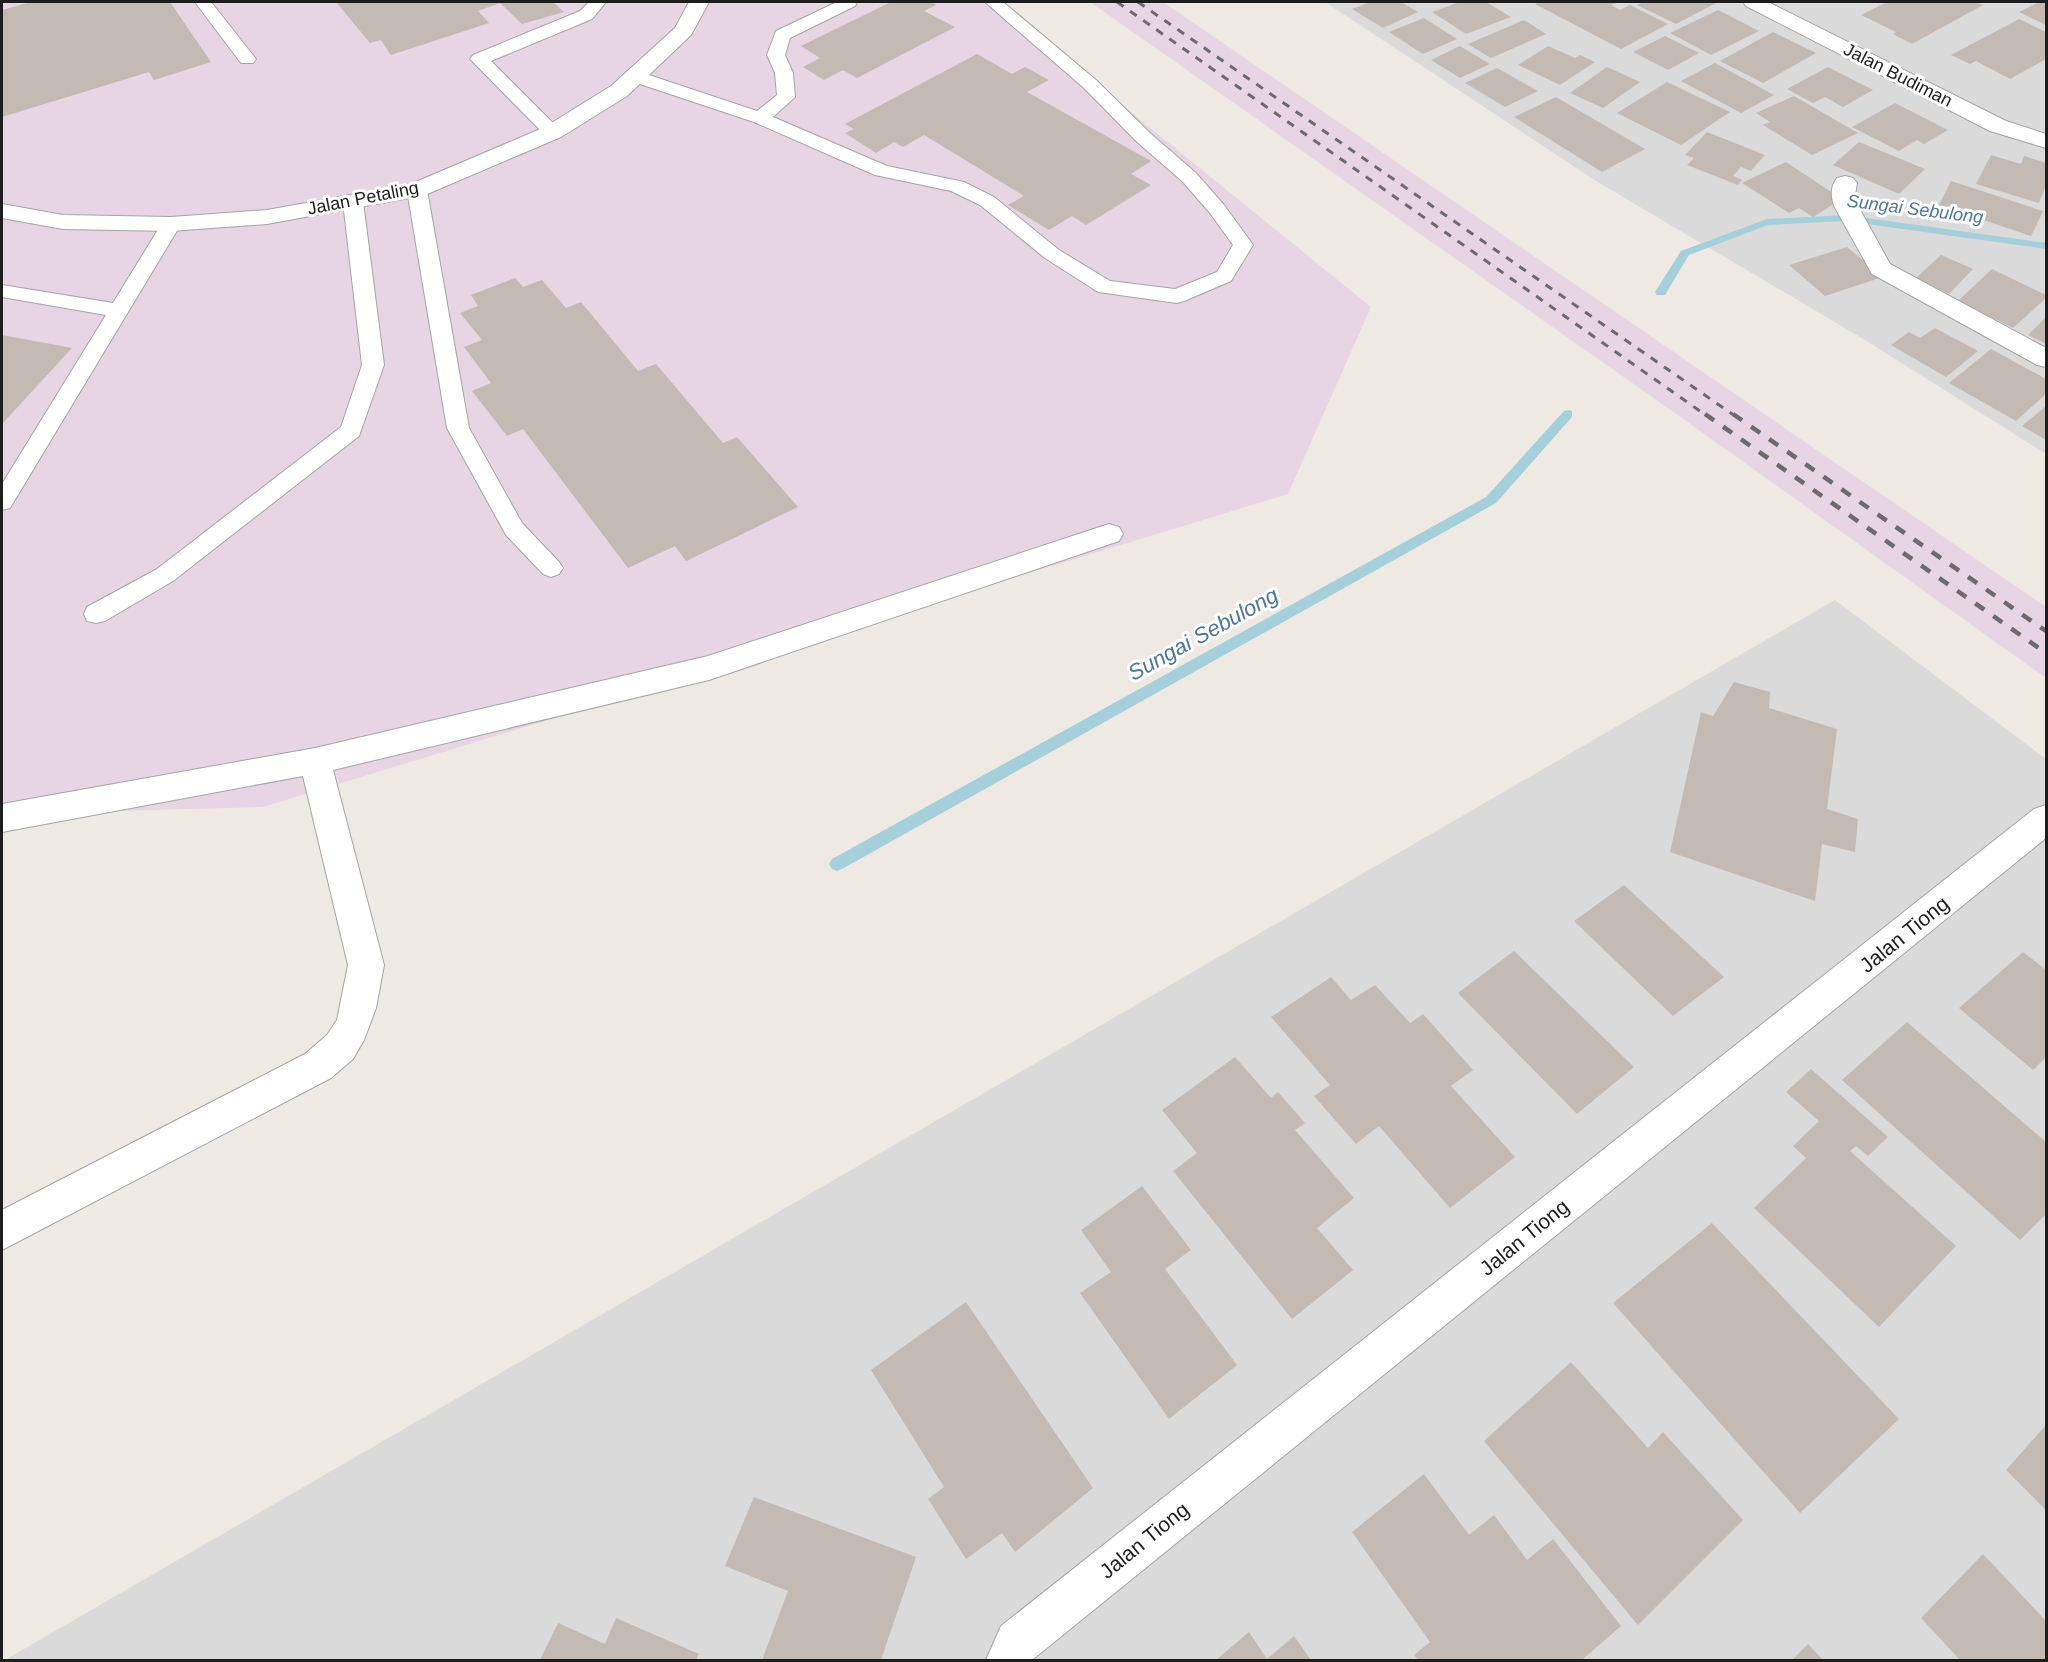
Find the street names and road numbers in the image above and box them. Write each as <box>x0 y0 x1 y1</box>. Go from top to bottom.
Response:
street label: Jalan Budiman <box>1840 39 1956 111</box>
street label: Jalan Petaling <box>306 177 420 219</box>
street label: Jalan Tiong <box>1855 891 1953 977</box>
street label: Jalan Tiong <box>1475 1194 1573 1280</box>
street label: Jalan Tiong <box>1095 1497 1193 1583</box>

